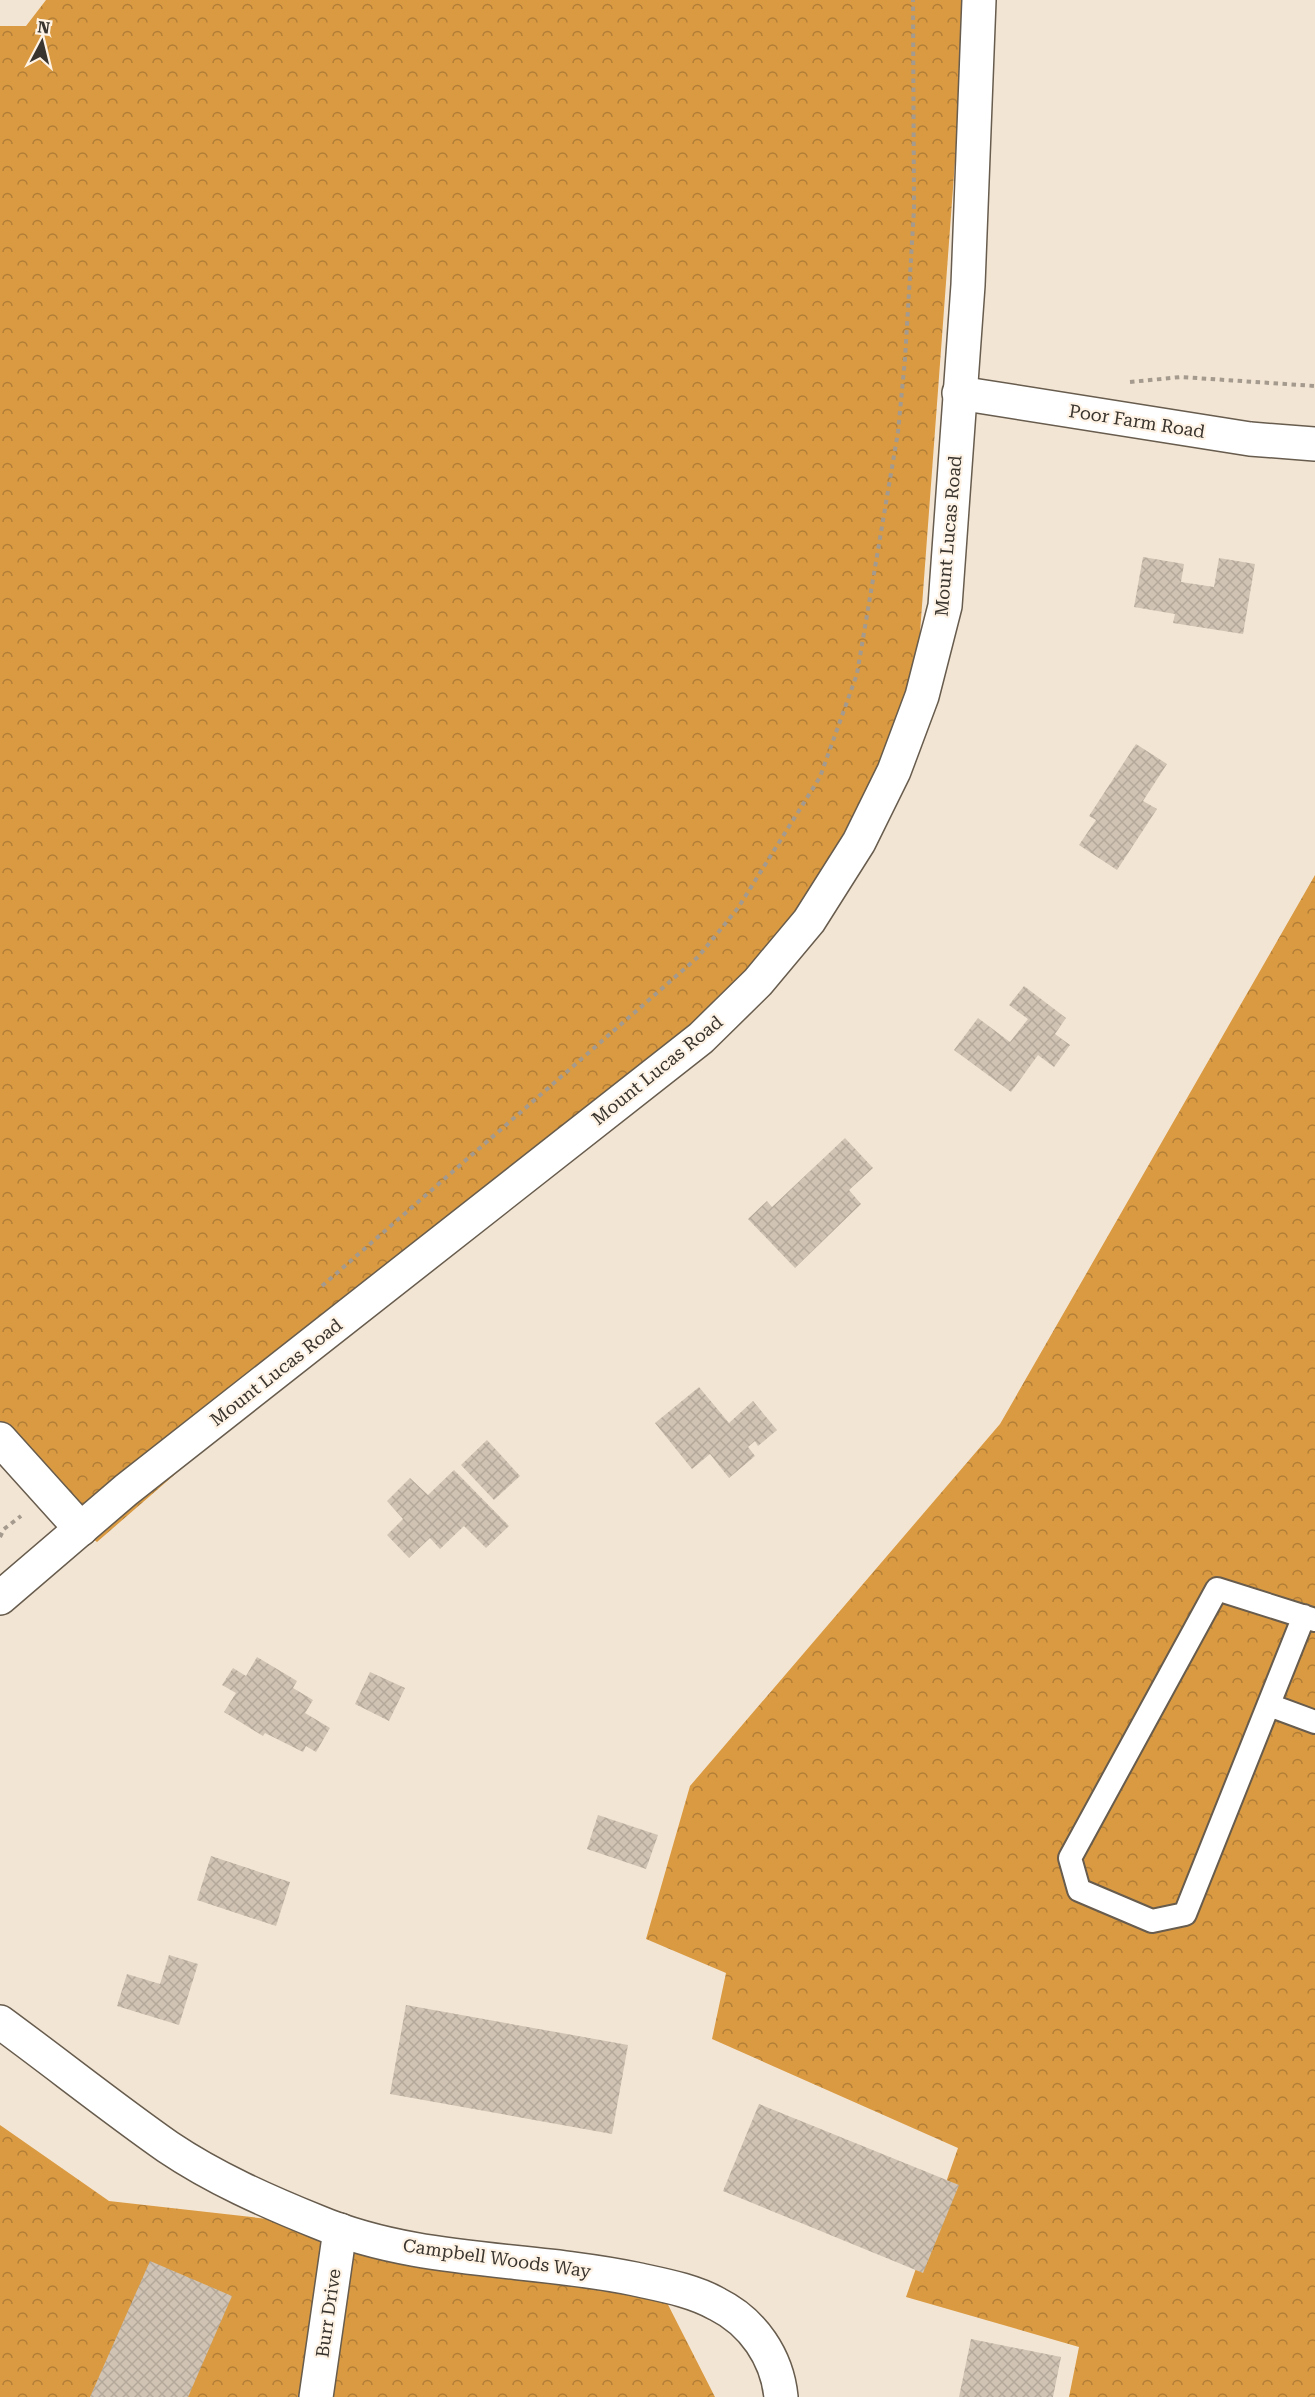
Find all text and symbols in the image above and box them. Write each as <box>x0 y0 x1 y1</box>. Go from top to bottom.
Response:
north arrow <box>12 12 72 72</box>
text: N <box>36 17 51 38</box>
street label: Poor Farm Road <box>1067 400 1207 442</box>
street label: Mount Lucas Road <box>930 454 966 617</box>
street label: Mount Lucas Road <box>588 1011 727 1129</box>
street label: Mount Lucas Road <box>206 1314 347 1430</box>
street label: Campbell Woods Way <box>402 2234 593 2282</box>
street label: Burr Drive <box>311 2267 345 2359</box>

